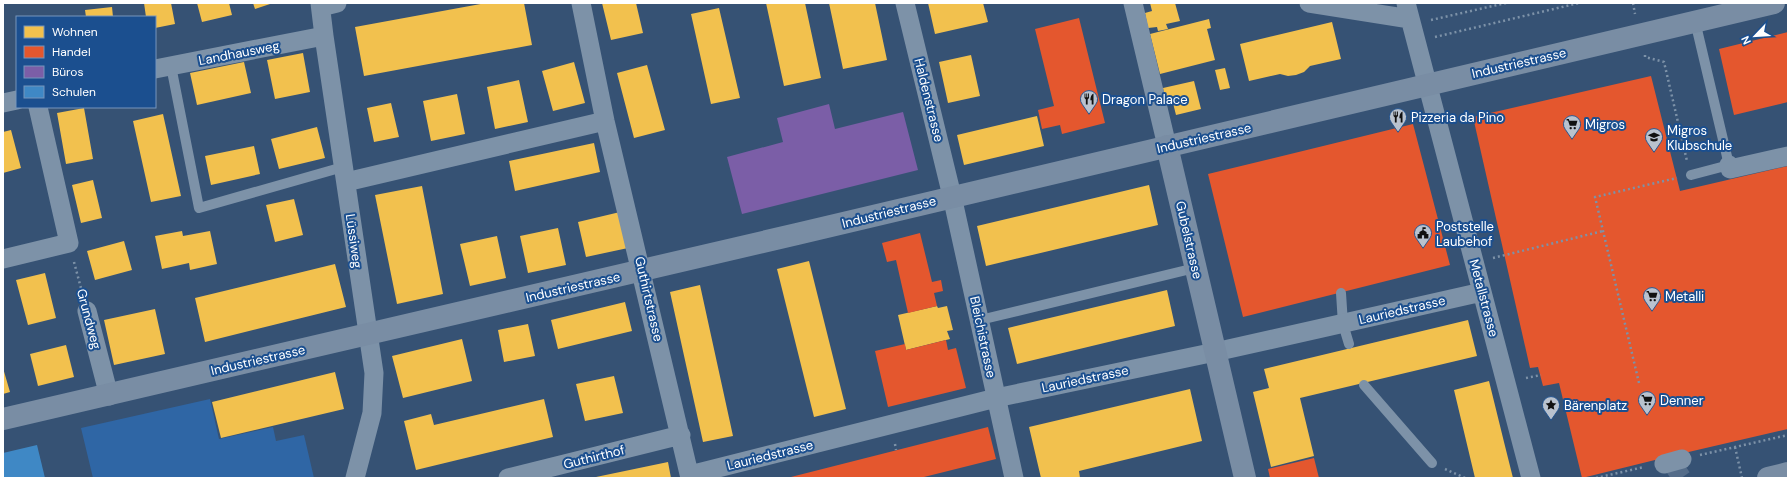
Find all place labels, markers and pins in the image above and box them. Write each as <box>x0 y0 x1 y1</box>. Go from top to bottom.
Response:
restaurant icon: Dragon Palace <box>1079 89 1099 114</box>
place label: Dragon Palace <box>1102 91 1188 108</box>
restaurant icon: Pizzeria da Pino <box>1388 107 1408 132</box>
place label: Pizzeria da Pino <box>1411 109 1504 126</box>
supermarket icon: Migros <box>1562 114 1582 139</box>
place label: Migros <box>1585 116 1625 133</box>
place label: Migros Klubschule <box>1667 122 1732 154</box>
school or university icon: Migros Klubschule <box>1644 127 1664 152</box>
place label: Poststelle Laubehof <box>1436 218 1494 250</box>
public building icon: Poststelle Laubehof <box>1413 223 1433 248</box>
supermarket icon: Metalli <box>1642 286 1662 311</box>
place label: Metalli <box>1665 288 1704 305</box>
supermarket icon: Denner <box>1637 390 1657 415</box>
place label: Denner <box>1660 392 1704 409</box>
place icon: Bärenplatz <box>1541 395 1561 420</box>
place label: Bärenplatz <box>1564 397 1627 414</box>

